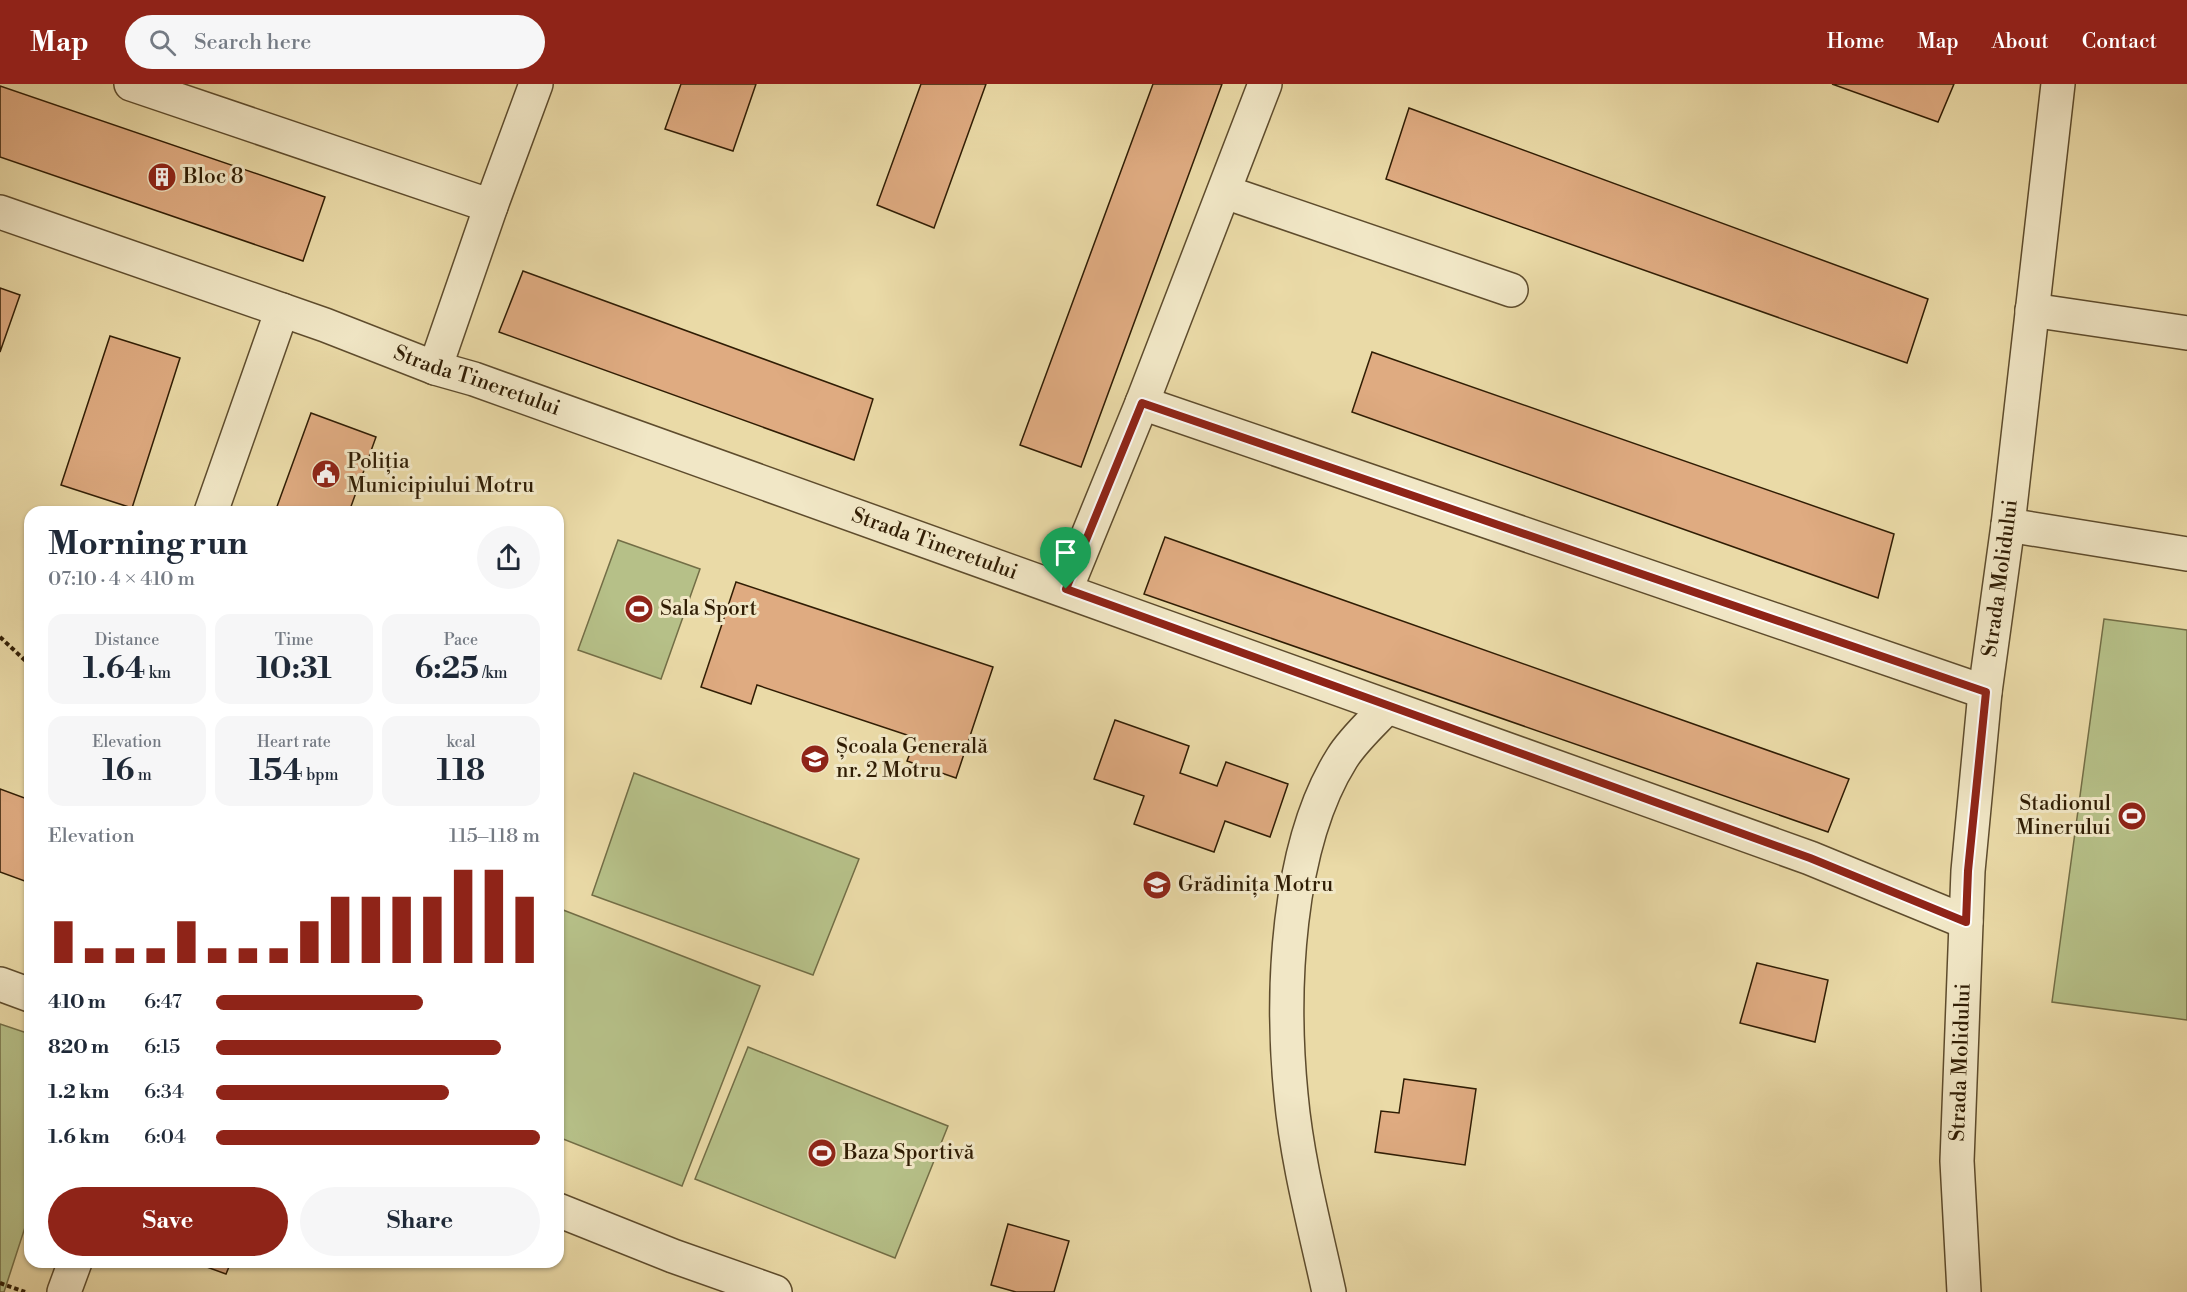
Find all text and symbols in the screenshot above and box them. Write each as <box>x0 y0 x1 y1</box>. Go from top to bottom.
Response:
search box <box>125 15 545 69</box>
text: Map <box>30 25 89 60</box>
icon: search <box>146 26 179 59</box>
text: Search here <box>194 29 311 56</box>
text: Home <box>1827 29 1884 55</box>
text: Map <box>1917 29 1959 55</box>
text: About <box>1992 29 2049 55</box>
text: Contact <box>2082 29 2157 55</box>
building icon: Bloc 8 <box>146 161 178 193</box>
place label: Bloc 8 <box>182 164 244 190</box>
street label: Strada Tineretului <box>390 340 564 422</box>
place label: Poliția Municipiului Motru <box>347 449 534 499</box>
public building icon: Poliția Municipiului Motru <box>310 458 342 490</box>
street label: Strada Molidului <box>1977 498 2024 659</box>
street label: Strada Tineretului <box>848 502 1021 586</box>
text: Morning run <box>48 524 248 565</box>
button: share <box>477 526 540 589</box>
pin <box>1040 527 1091 589</box>
icon: arrive <box>1049 536 1082 569</box>
text: 07:10 · 4 × 410 m <box>48 567 195 592</box>
sports icon: Sala Sport <box>623 593 655 625</box>
place label: Sala Sport <box>660 596 758 622</box>
text: Distance <box>95 630 159 650</box>
text: Time <box>275 630 313 650</box>
text: Pace <box>444 630 478 650</box>
text: 1.64 <box>83 650 145 688</box>
text: 10:31 <box>256 650 332 688</box>
text: 6:25 <box>414 650 479 688</box>
text: km <box>145 663 171 683</box>
text: /km <box>479 663 508 683</box>
text: Elevation <box>92 732 162 752</box>
text: Heart rate <box>257 732 331 752</box>
text: kcal <box>446 732 476 752</box>
place label: Școala Generală nr. 2 Motru <box>836 734 988 784</box>
school or university icon: Școala Generală nr. 2 Motru <box>799 743 831 775</box>
text: 16 <box>102 752 134 790</box>
text: 154 <box>249 752 303 790</box>
text: 118 <box>437 752 485 790</box>
text: m <box>134 765 152 785</box>
text: bpm <box>303 765 339 785</box>
place label: Stadionul Minerului <box>2016 791 2111 841</box>
sports icon: Stadionul Minerului <box>2116 800 2148 832</box>
text: Elevation <box>48 824 135 849</box>
text: 115–118 m <box>449 824 540 849</box>
school or university icon: Grădinița Motru <box>1141 869 1173 901</box>
place label: Grădinița Motru <box>1178 872 1333 898</box>
street label: Strada Molidului <box>1945 982 1977 1142</box>
text: 410 m <box>48 990 106 1015</box>
text: 6:47 <box>144 990 182 1015</box>
text: 820 m <box>48 1035 109 1060</box>
text: 6:15 <box>144 1035 180 1060</box>
text: 1.2 km <box>48 1080 110 1105</box>
text: 6:34 <box>144 1080 184 1105</box>
text: 1.6 km <box>48 1125 110 1150</box>
text: 6:04 <box>144 1125 186 1150</box>
sports icon: Baza Sportivă <box>806 1137 838 1169</box>
place label: Baza Sportivă <box>842 1140 975 1166</box>
button: Save <box>48 1187 288 1256</box>
button: Share <box>300 1187 540 1256</box>

